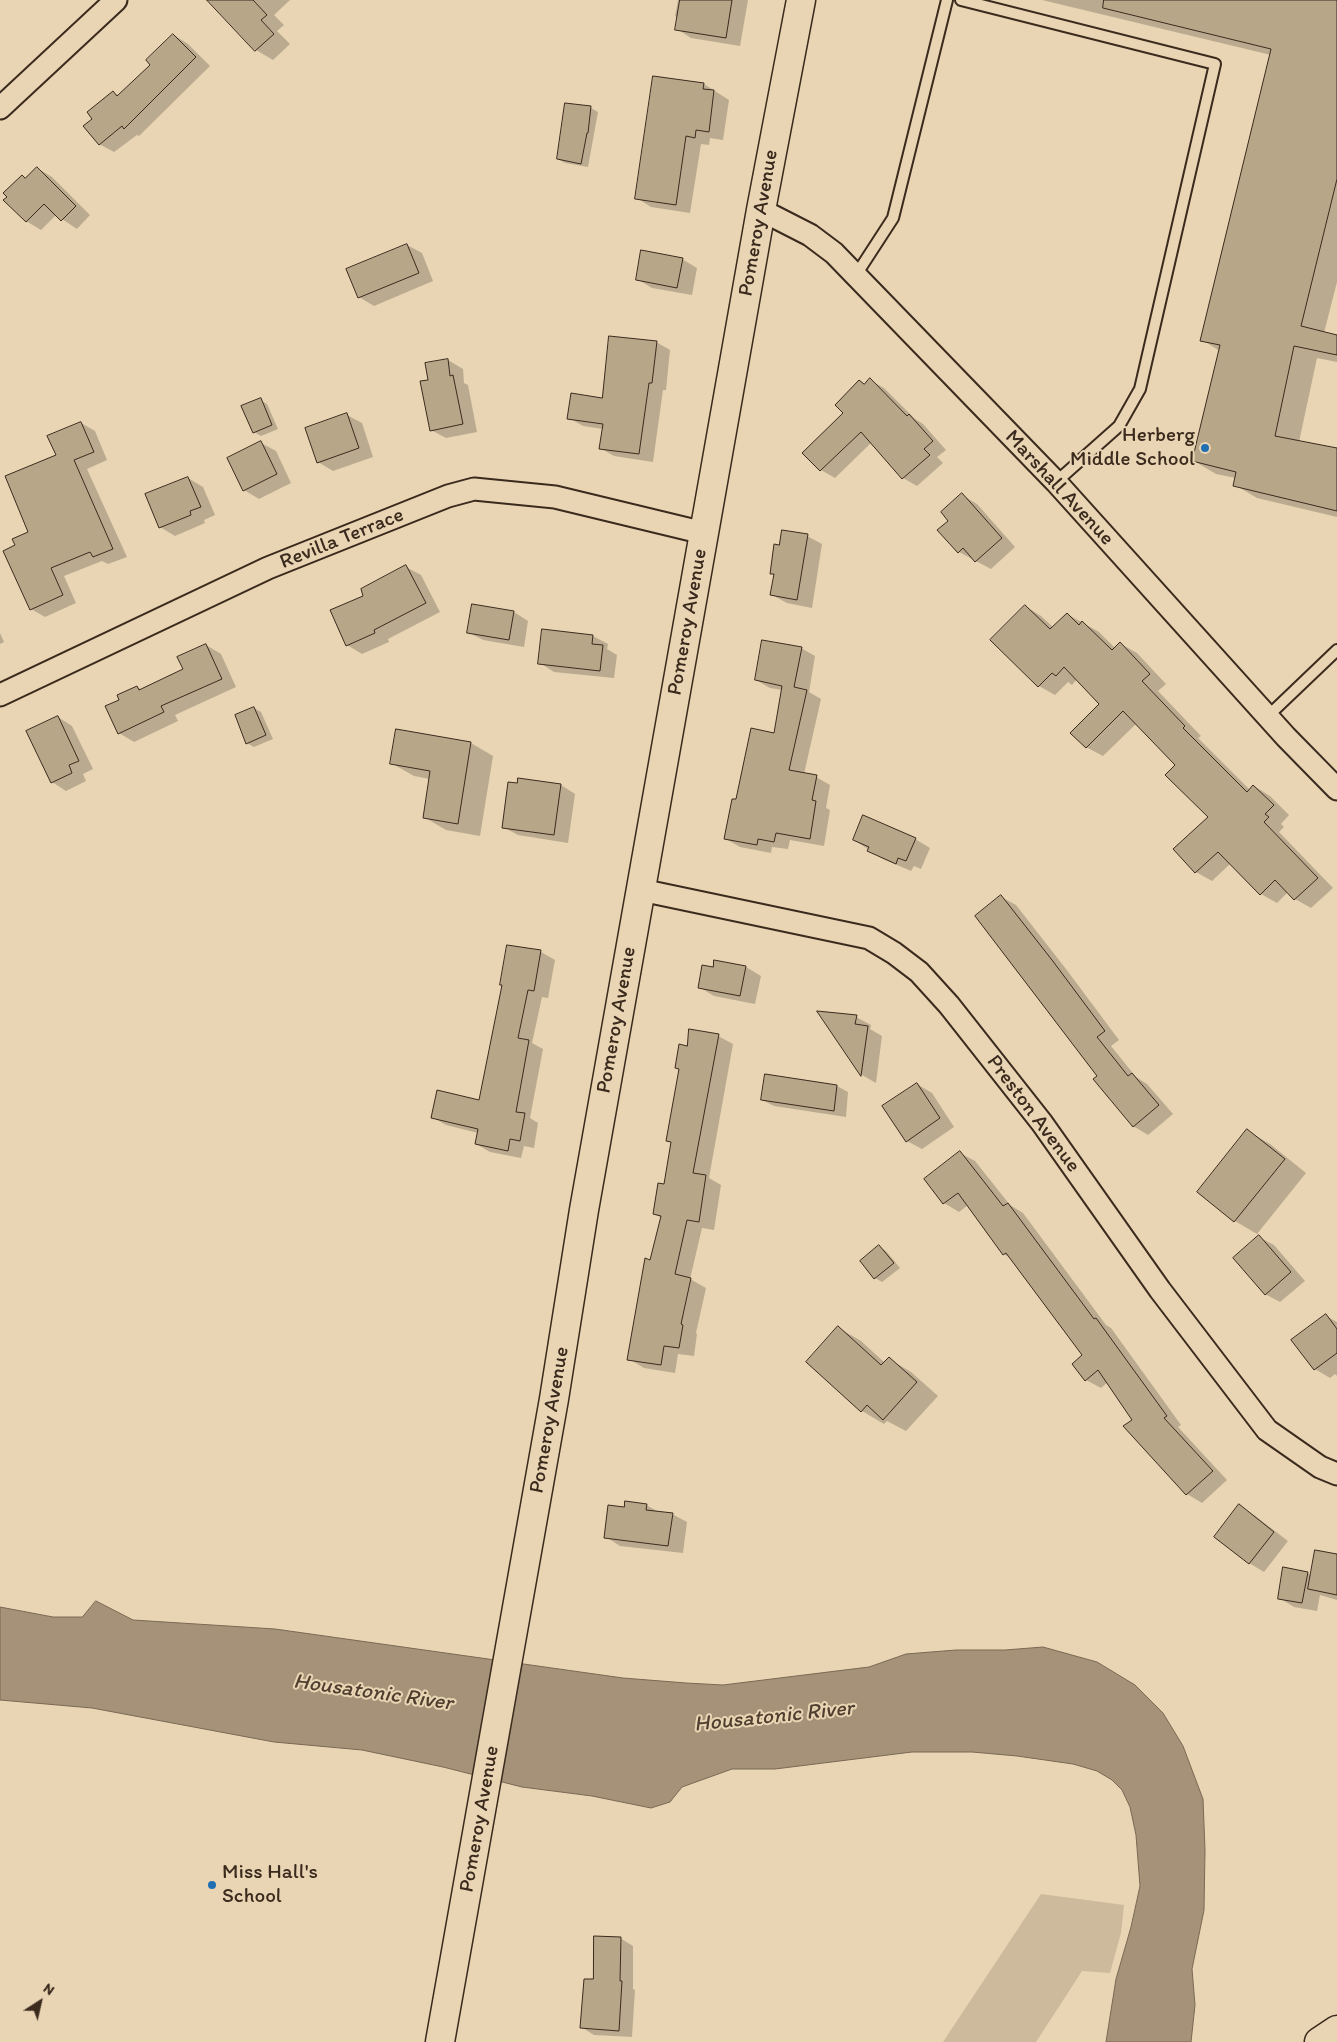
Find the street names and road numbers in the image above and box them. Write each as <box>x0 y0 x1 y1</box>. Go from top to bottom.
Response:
street label: Pomeroy Avenue <box>734 148 784 298</box>
street label: Marshall Avenue <box>999 425 1119 551</box>
street label: Revilla Terrace <box>276 503 408 575</box>
street label: Pomeroy Avenue <box>663 547 713 697</box>
street label: Pomeroy Avenue <box>592 945 642 1095</box>
street label: Preston Avenue <box>981 1050 1085 1178</box>
street label: Pomeroy Avenue <box>525 1345 575 1495</box>
street label: Pomeroy Avenue <box>455 1744 505 1894</box>

